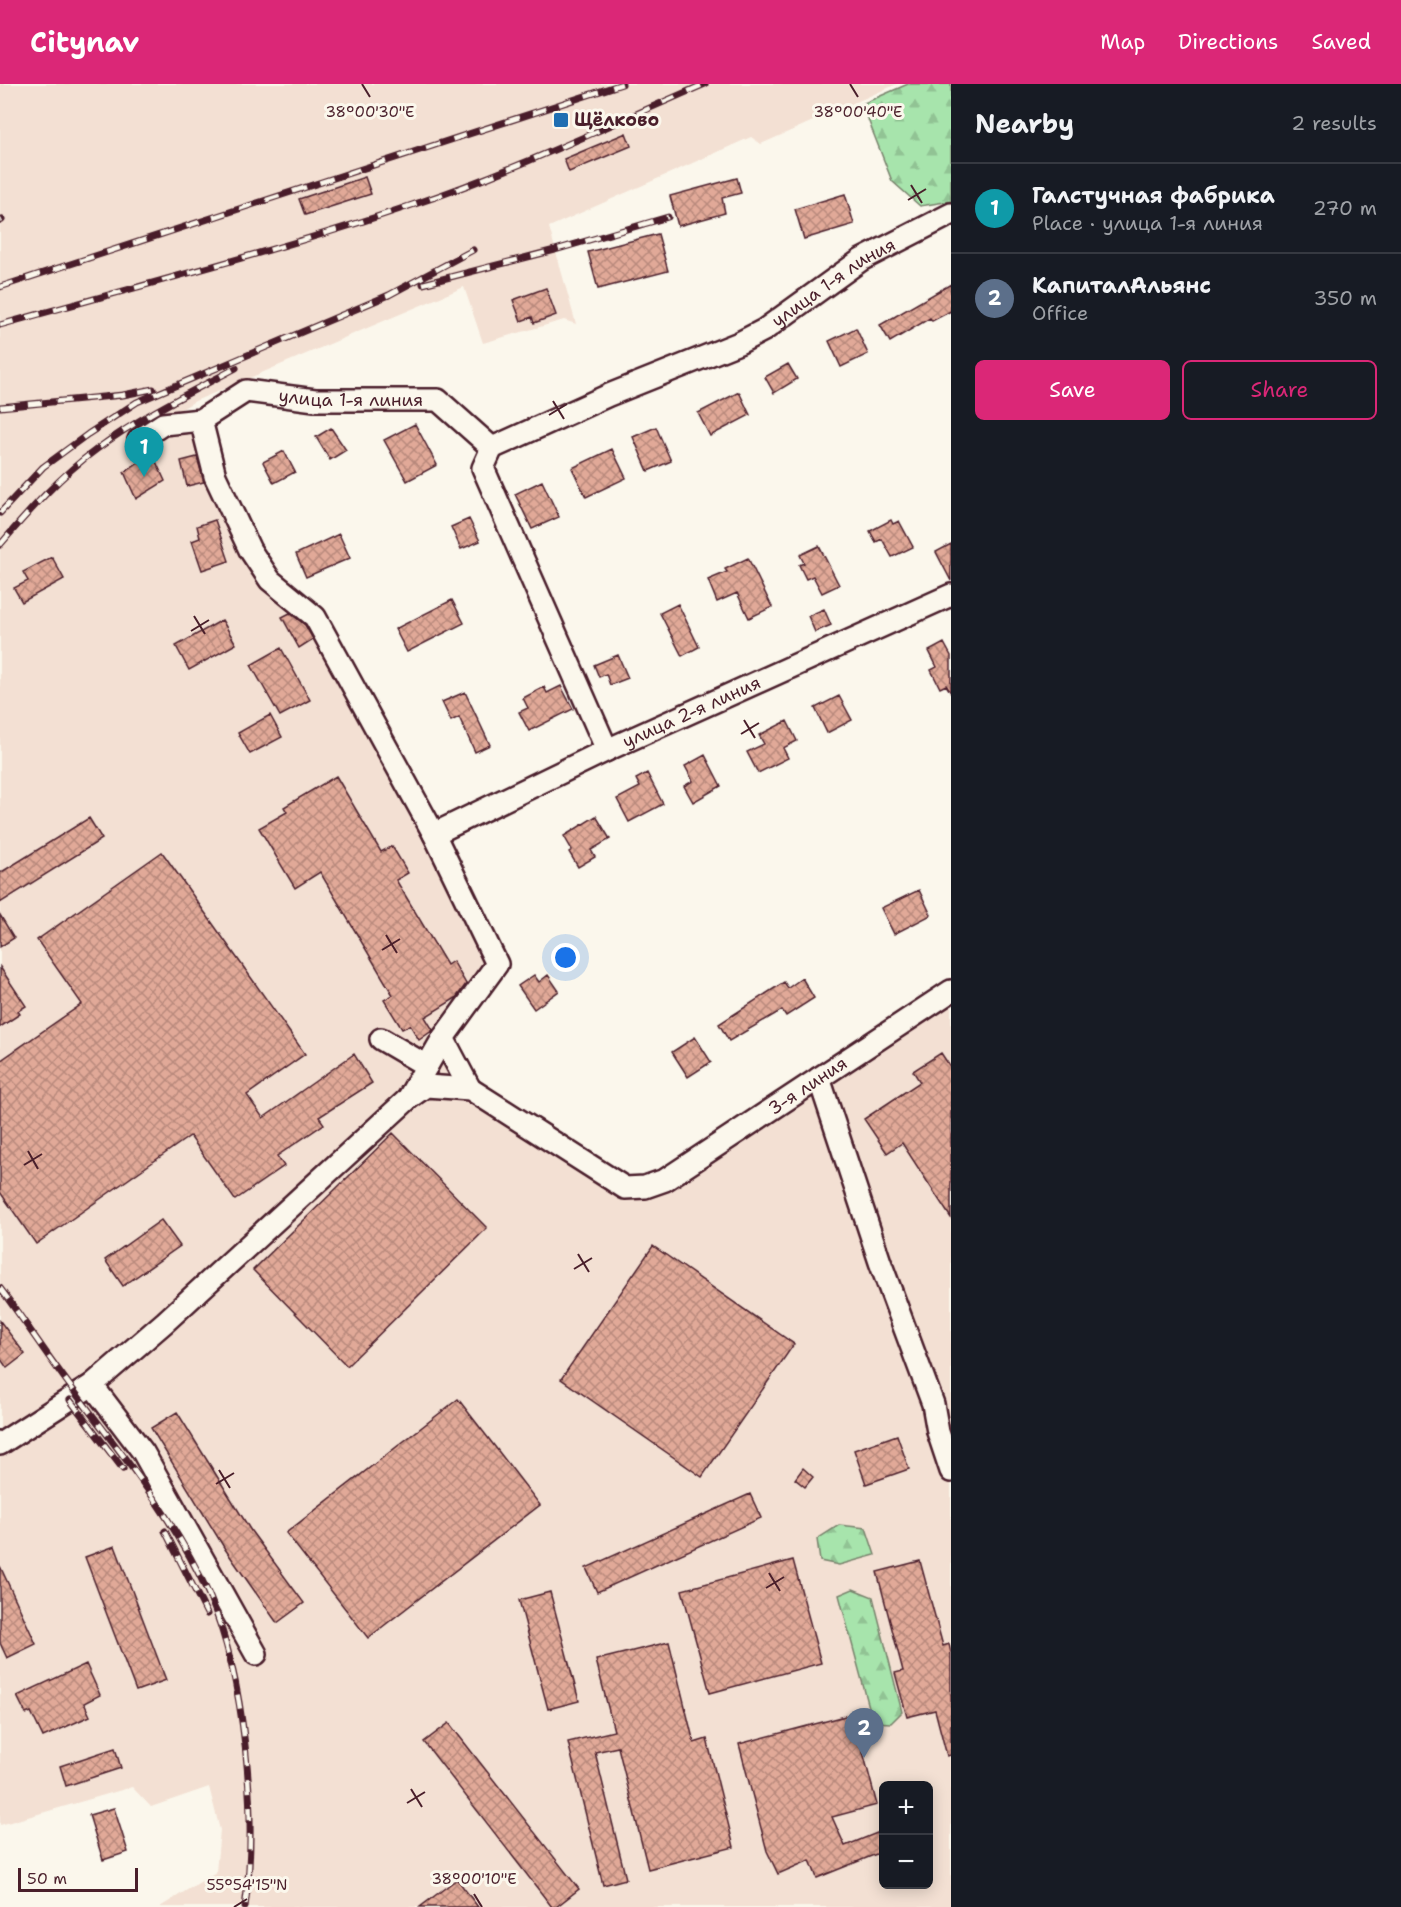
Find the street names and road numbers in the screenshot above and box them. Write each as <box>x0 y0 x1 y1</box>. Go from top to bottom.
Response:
street label: улица 1-я линия <box>767 232 900 333</box>
street label: улица 1-я линия <box>277 383 423 412</box>
street label: улица 2-я линия <box>619 670 764 754</box>
street label: 3-я линия <box>764 1051 852 1120</box>

